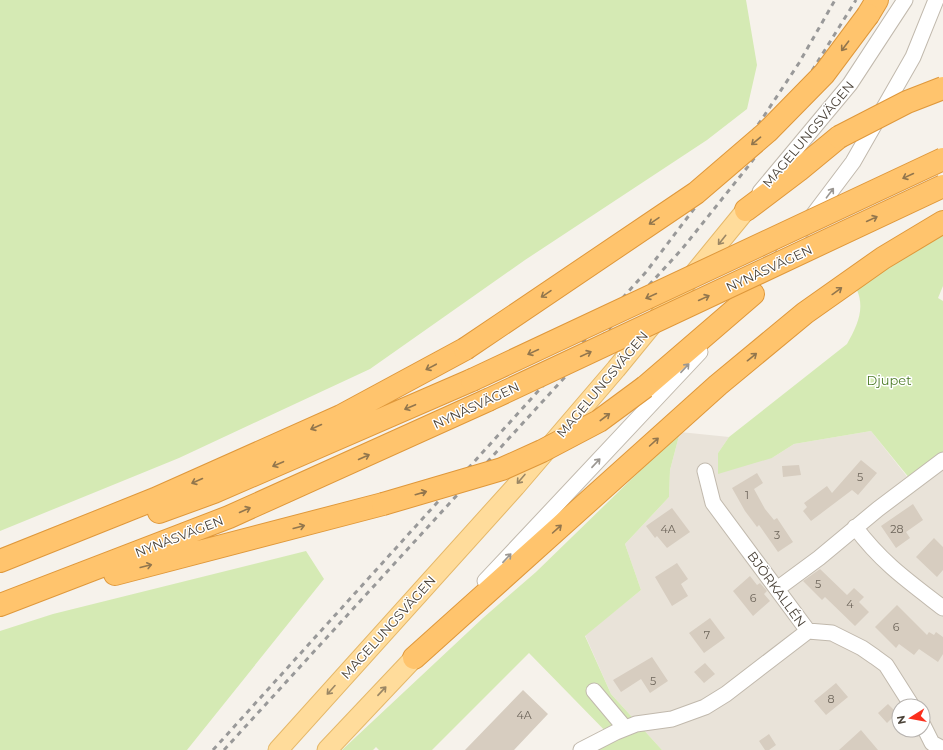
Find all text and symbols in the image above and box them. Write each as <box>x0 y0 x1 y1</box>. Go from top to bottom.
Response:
one-way arrow <box>841 41 849 52</box>
street label: MAGELUNGSVÄGEN <box>759 78 857 190</box>
one-way arrow <box>751 137 762 146</box>
one-way arrow <box>902 173 914 180</box>
one-way arrow <box>826 187 834 198</box>
one-way arrow <box>866 215 878 222</box>
one-way arrow <box>649 217 660 225</box>
one-way arrow <box>717 235 726 246</box>
street label: NYNÄSVÄGEN <box>723 241 815 295</box>
one-way arrow <box>831 286 842 295</box>
one-way arrow <box>541 290 552 298</box>
one-way arrow <box>645 293 657 300</box>
one-way arrow <box>698 294 710 301</box>
street label: MAGELUNGSVÄGEN <box>553 328 651 440</box>
one-way arrow <box>527 349 539 356</box>
one-way arrow <box>580 350 592 357</box>
one-way arrow <box>747 353 758 361</box>
one-way arrow <box>680 363 689 373</box>
one-way arrow <box>425 364 437 372</box>
park label: Djupet <box>867 372 911 388</box>
street label: NYNÄSVÄGEN <box>430 378 522 432</box>
one-way arrow <box>404 404 416 411</box>
one-way arrow <box>599 413 610 421</box>
one-way arrow <box>310 424 322 431</box>
one-way arrow <box>649 438 659 447</box>
one-way arrow <box>357 452 369 460</box>
one-way arrow <box>591 458 601 468</box>
one-way arrow <box>272 461 284 469</box>
house number: 5 <box>857 470 863 484</box>
one-way arrow <box>517 474 526 484</box>
one-way arrow <box>192 477 204 485</box>
house number: 1 <box>745 488 749 502</box>
one-way arrow <box>414 489 427 496</box>
one-way arrow <box>239 506 251 513</box>
street label: NYNÄSVÄGEN <box>133 512 225 560</box>
one-way arrow <box>292 522 305 530</box>
house number: 4A <box>660 522 676 536</box>
house number: 28 <box>890 522 904 536</box>
one-way arrow <box>552 525 562 534</box>
house number: 3 <box>774 528 780 542</box>
street label: BJÖRKALLÉN <box>744 548 810 630</box>
one-way arrow <box>503 553 512 563</box>
one-way arrow <box>139 562 152 569</box>
street label: MAGELUNGSVÄGEN <box>337 572 439 682</box>
house number: 5 <box>815 577 821 591</box>
house number: 6 <box>750 591 757 605</box>
house number: 4 <box>846 597 854 611</box>
house number: 6 <box>893 620 900 634</box>
house number: 7 <box>704 628 710 642</box>
house number: 5 <box>650 674 656 688</box>
one-way arrow <box>327 685 336 696</box>
one-way arrow <box>378 686 387 696</box>
house number: 8 <box>827 692 835 706</box>
north arrow <box>891 698 931 738</box>
house number: 4A <box>516 708 532 722</box>
text: N <box>893 714 909 726</box>

